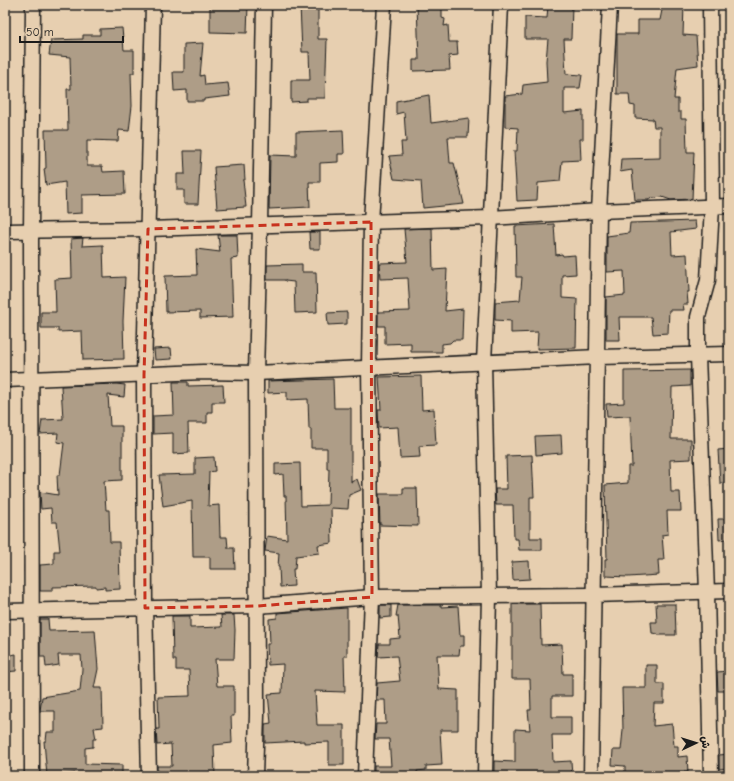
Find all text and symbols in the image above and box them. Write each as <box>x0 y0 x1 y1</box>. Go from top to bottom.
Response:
scale bar <box>20 18 123 44</box>
text: 50 m <box>26 25 54 39</box>
north arrow <box>676 723 716 763</box>
text: ش <box>699 736 712 749</box>

